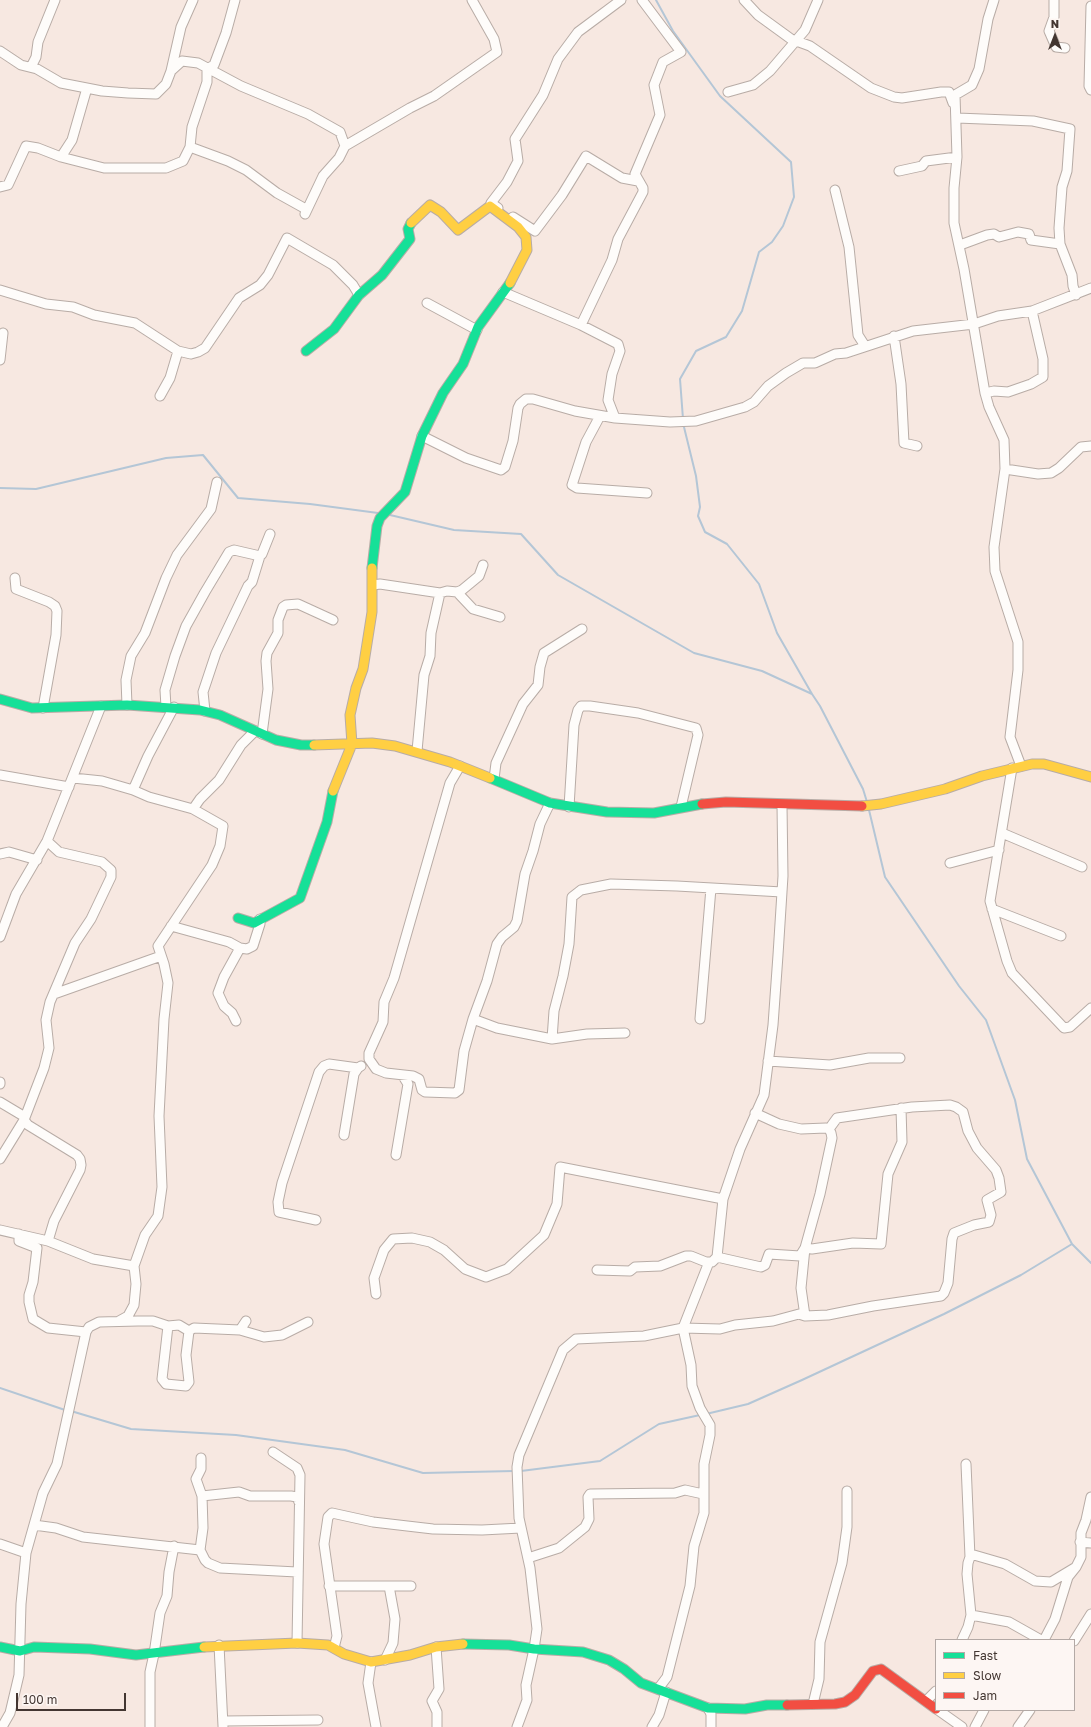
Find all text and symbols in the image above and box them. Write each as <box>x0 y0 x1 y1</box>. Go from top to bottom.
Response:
north arrow <box>1035 16 1075 56</box>
text: N <box>1051 17 1059 30</box>
legend <box>935 1639 1075 1711</box>
text: Fast <box>973 1648 998 1663</box>
text: Slow <box>973 1668 1001 1683</box>
scale bar <box>18 1685 128 1711</box>
text: Jam <box>973 1688 997 1703</box>
text: 100 m <box>23 1692 57 1707</box>

